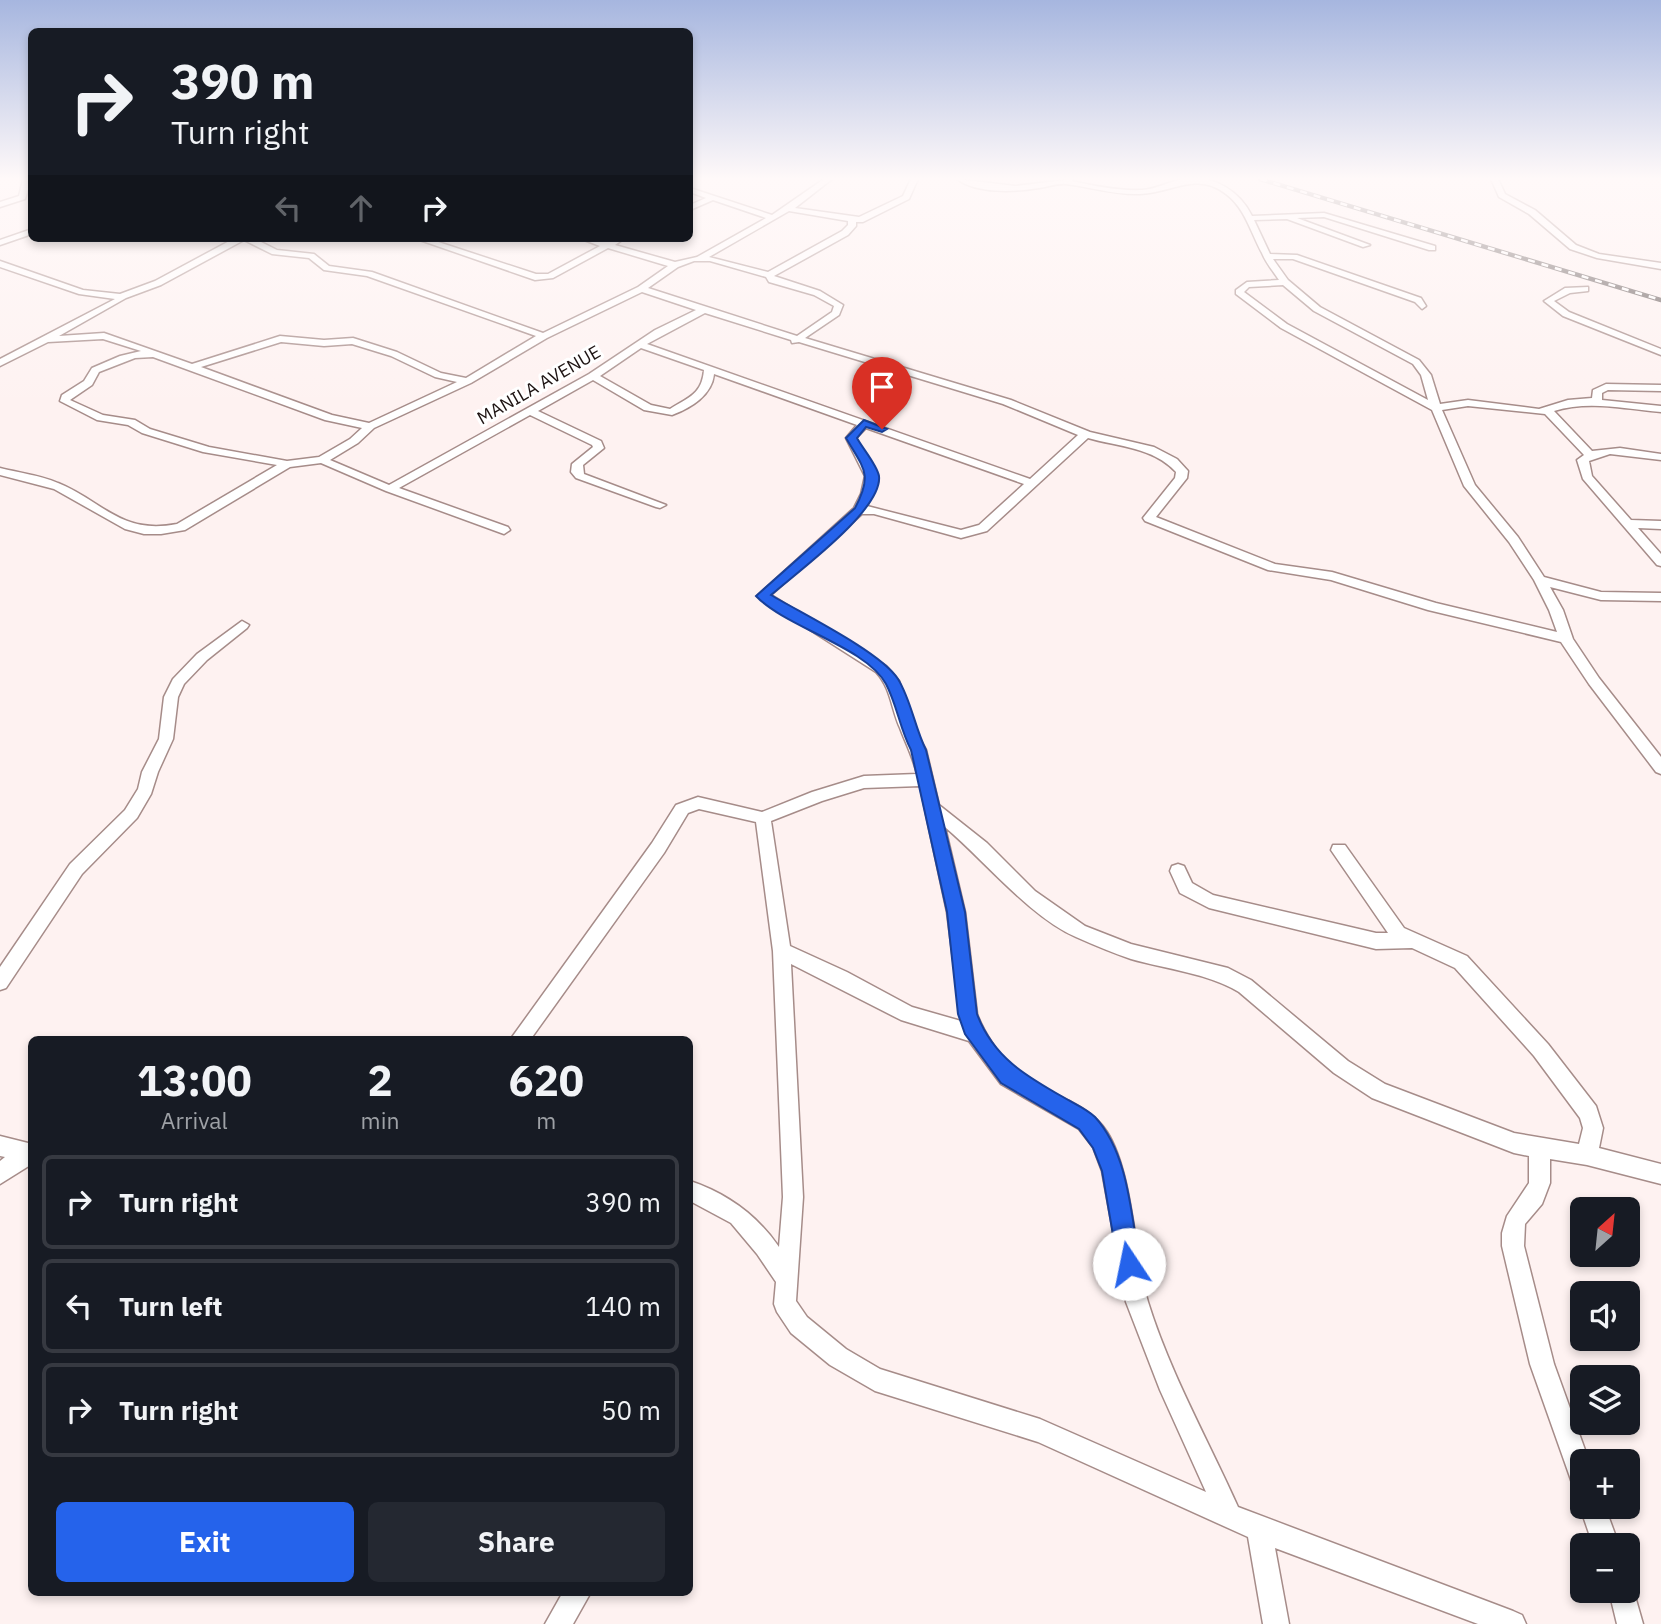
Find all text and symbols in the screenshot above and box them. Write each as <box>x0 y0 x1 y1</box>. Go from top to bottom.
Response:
text: 390 m <box>171 49 315 112</box>
icon: right <box>56 56 147 147</box>
text: Turn right <box>171 111 309 153</box>
icon: left <box>269 189 307 227</box>
icon: ahead <box>342 189 380 227</box>
icon: right <box>415 189 453 227</box>
street label: MANILA AVENUE <box>473 340 605 429</box>
pin <box>852 357 912 429</box>
icon: arrive <box>863 368 901 406</box>
text: 13:00 <box>137 1053 252 1108</box>
text: 2 <box>367 1053 393 1108</box>
text: 620 <box>508 1053 584 1108</box>
text: Arrival <box>161 1105 228 1135</box>
text: min <box>361 1105 399 1135</box>
text: m <box>536 1105 556 1135</box>
icon: right <box>60 1183 98 1221</box>
text: Turn right <box>119 1185 238 1219</box>
text: 390 m <box>585 1185 661 1219</box>
north arrow <box>1570 1197 1640 1267</box>
map controls <box>1570 1197 1640 1603</box>
position arrow <box>1092 1227 1166 1301</box>
button: sound <box>1570 1281 1640 1351</box>
icon: left <box>60 1287 98 1325</box>
text: Turn left <box>119 1289 222 1323</box>
text: 140 m <box>585 1289 661 1323</box>
button: layers <box>1570 1365 1640 1435</box>
icon: right <box>60 1391 98 1429</box>
text: Turn right <box>119 1393 238 1427</box>
text: 50 m <box>601 1393 661 1427</box>
button: + <box>1570 1449 1640 1519</box>
button: Exit <box>56 1502 354 1582</box>
button: Share <box>368 1502 665 1582</box>
button: − <box>1570 1533 1640 1603</box>

